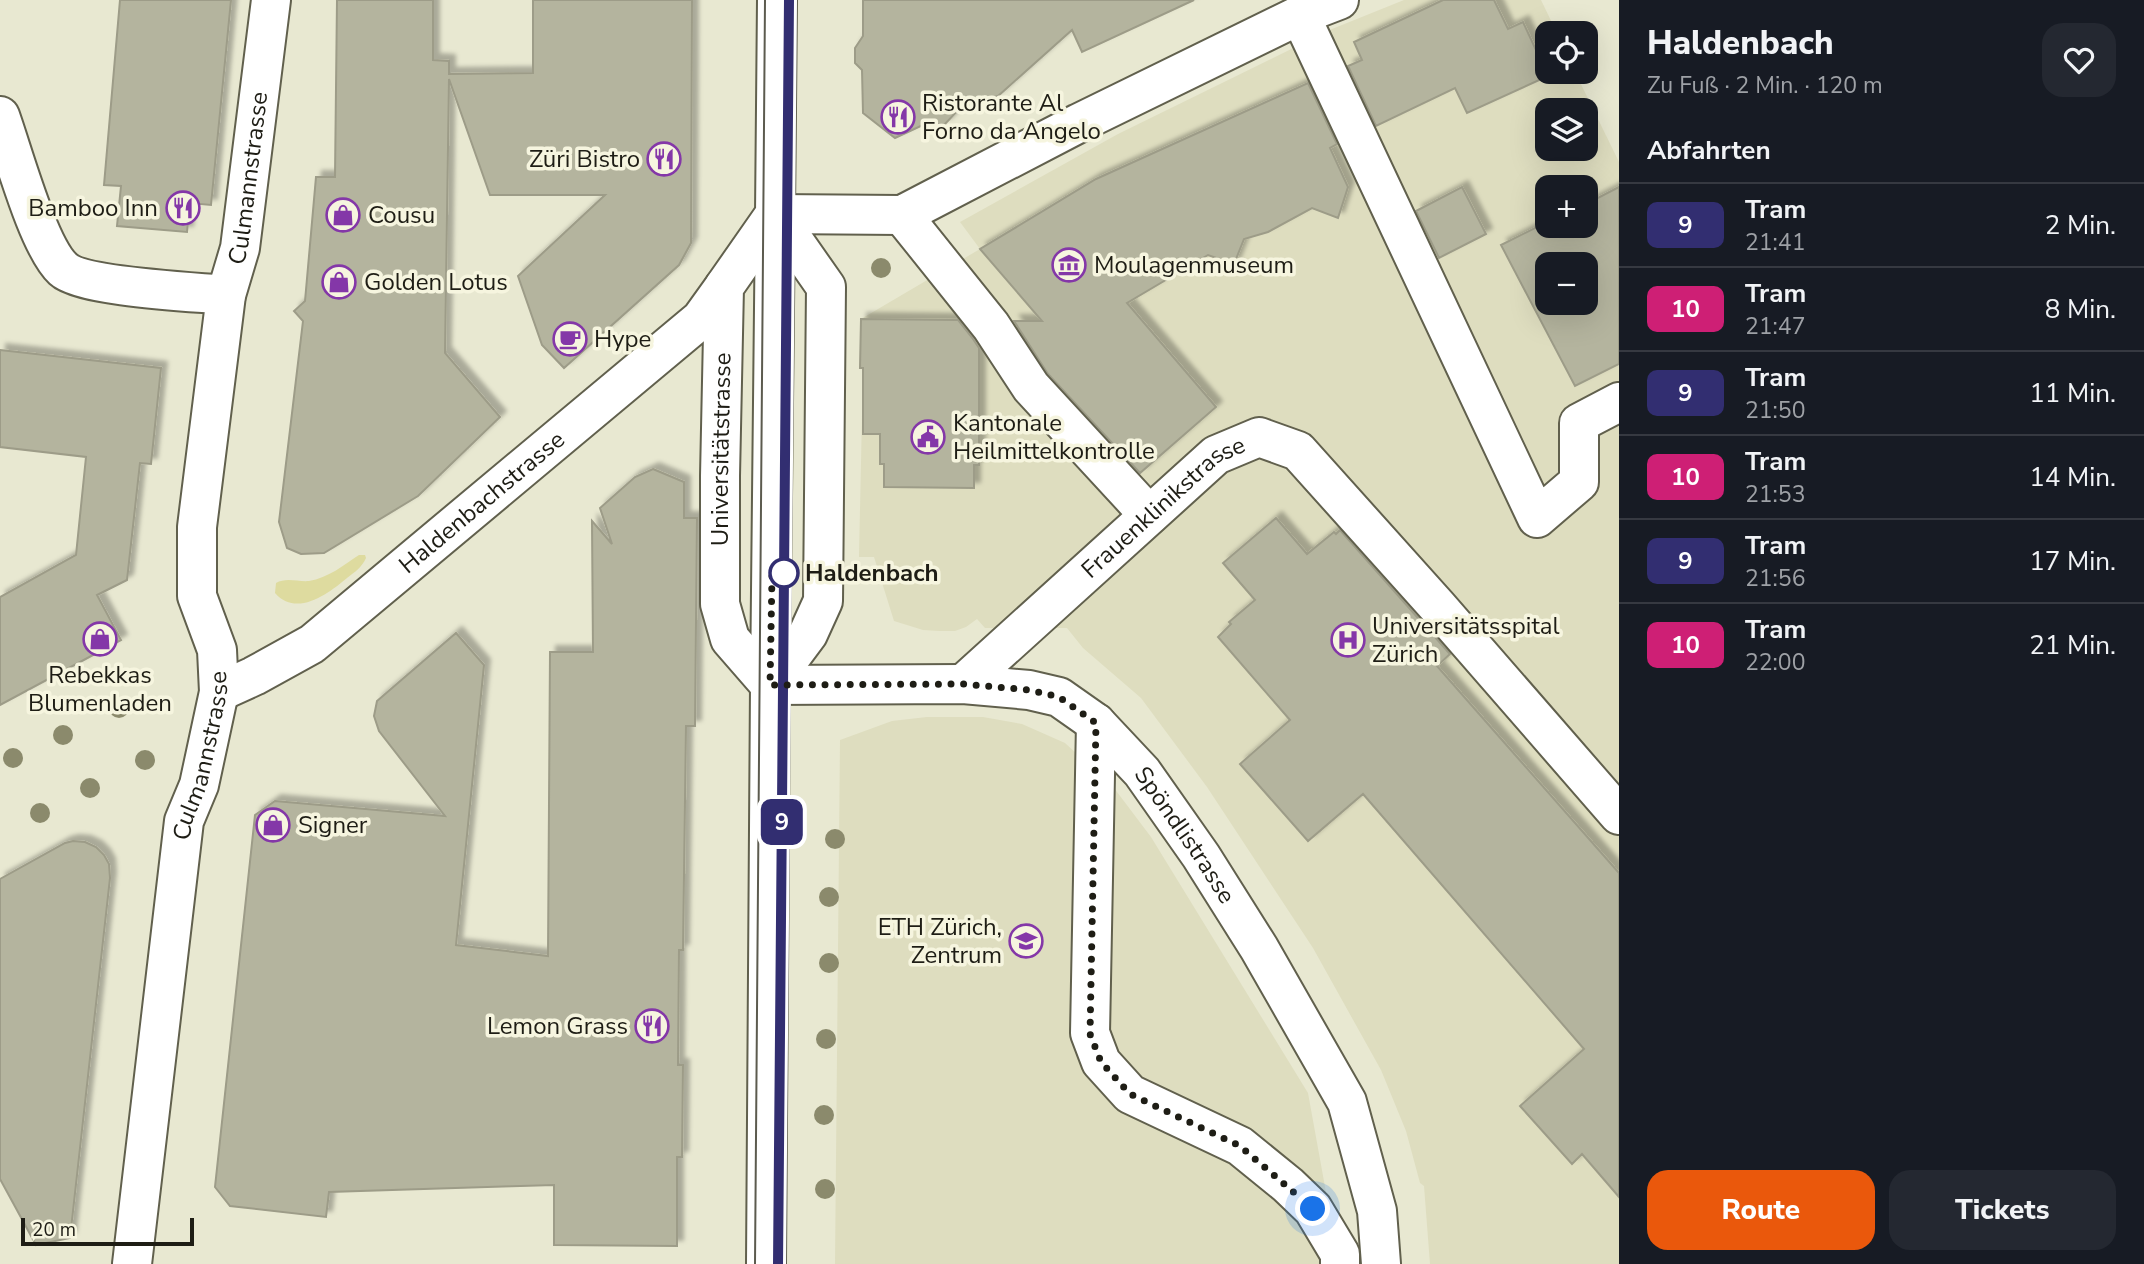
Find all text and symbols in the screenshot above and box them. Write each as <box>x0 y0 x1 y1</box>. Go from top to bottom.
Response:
map controls <box>1535 21 1598 315</box>
button: locate <box>1535 21 1598 84</box>
text: Haldenbach <box>1647 21 1834 66</box>
button: heart <box>2042 23 2116 97</box>
text: Zu Fuß · 2 Min. · 120 m <box>1647 70 1883 101</box>
place label: Ristorante Al Forno da Angelo <box>922 87 1101 147</box>
street label: Culmannstrasse <box>220 90 275 269</box>
restaurant icon: Ristorante Al Forno da Angelo <box>879 98 917 136</box>
button: layers <box>1535 98 1598 161</box>
text: Abfahrten <box>1647 133 1771 168</box>
restaurant icon: Züri Bistro <box>645 140 683 178</box>
place label: Züri Bistro <box>529 143 640 175</box>
button: + <box>1535 175 1598 238</box>
restaurant icon: Bamboo Inn <box>164 189 202 227</box>
place label: Bamboo Inn <box>28 192 158 224</box>
text: Tram <box>1745 192 1806 227</box>
shop icon: Cousu <box>324 196 362 234</box>
place label: Cousu <box>368 199 435 231</box>
text: 2 Min. <box>2045 208 2116 243</box>
text: 9 <box>1678 209 1693 241</box>
text: 21:41 <box>1745 227 1805 258</box>
museum icon: Moulagenmuseum <box>1050 246 1088 284</box>
place label: Moulagenmuseum <box>1094 249 1294 281</box>
button: − <box>1535 252 1598 315</box>
shop icon: Golden Lotus <box>320 263 358 301</box>
place label: Golden Lotus <box>364 266 508 298</box>
text: Tram <box>1745 276 1806 311</box>
text: 8 Min. <box>2045 292 2116 327</box>
text: 10 <box>1671 293 1700 325</box>
text: 21:47 <box>1745 311 1805 342</box>
cafe icon: Hype <box>551 320 589 358</box>
place label: Hype <box>594 323 651 355</box>
street label: Universitätstrasse <box>704 352 739 546</box>
text: Tram <box>1745 360 1806 395</box>
text: 11 Min. <box>2029 376 2116 411</box>
text: 9 <box>1678 377 1693 409</box>
text: 21:50 <box>1745 395 1805 426</box>
place label: Kantonale Heilmittelkontrolle <box>953 407 1155 467</box>
public building icon: Kantonale Heilmittelkontrolle <box>909 418 947 456</box>
street label: Haldenbachstrasse <box>392 424 571 581</box>
street label: Frauenklinikstrasse <box>1074 429 1250 585</box>
text: Tram <box>1745 444 1806 479</box>
text: 14 Min. <box>2029 460 2116 495</box>
text: 10 <box>1671 461 1700 493</box>
text: 21:53 <box>1745 479 1805 510</box>
text: Tram <box>1745 528 1806 563</box>
text: 17 Min. <box>2029 544 2116 579</box>
text: 9 <box>1678 545 1693 577</box>
place label: Haldenbach <box>805 557 939 589</box>
marker: Haldenbach <box>769 558 799 588</box>
text: 21:56 <box>1745 563 1805 594</box>
place label: Universitätsspital Zürich <box>1372 610 1560 670</box>
text: Tram <box>1745 612 1806 647</box>
shop icon: Rebekkas Blumenladen <box>81 620 119 658</box>
hospital icon: Universitätsspital Zürich <box>1329 621 1367 659</box>
text: 21 Min. <box>2029 628 2116 663</box>
text: 10 <box>1671 629 1700 661</box>
text: 22:00 <box>1745 647 1805 678</box>
place label: Rebekkas Blumenladen <box>28 659 172 719</box>
street label: Culmannstrasse <box>166 670 235 842</box>
street label: Spöndlistrasse <box>1127 760 1243 910</box>
line badge: 9 <box>759 799 805 845</box>
shop icon: Signer <box>254 806 292 844</box>
text: 9 <box>775 806 789 838</box>
place label: Signer <box>298 809 368 841</box>
place label: ETH Zürich, Zentrum <box>878 911 1002 971</box>
school or university icon: ETH Zürich, Zentrum <box>1007 922 1045 960</box>
restaurant icon: Lemon Grass <box>633 1007 671 1045</box>
place label: Lemon Grass <box>487 1010 628 1042</box>
button: Route <box>1647 1170 1875 1250</box>
button: Tickets <box>1889 1170 2116 1250</box>
your location <box>1295 1191 1330 1226</box>
scale bar <box>21 1215 194 1247</box>
text: 20 m <box>32 1217 76 1243</box>

